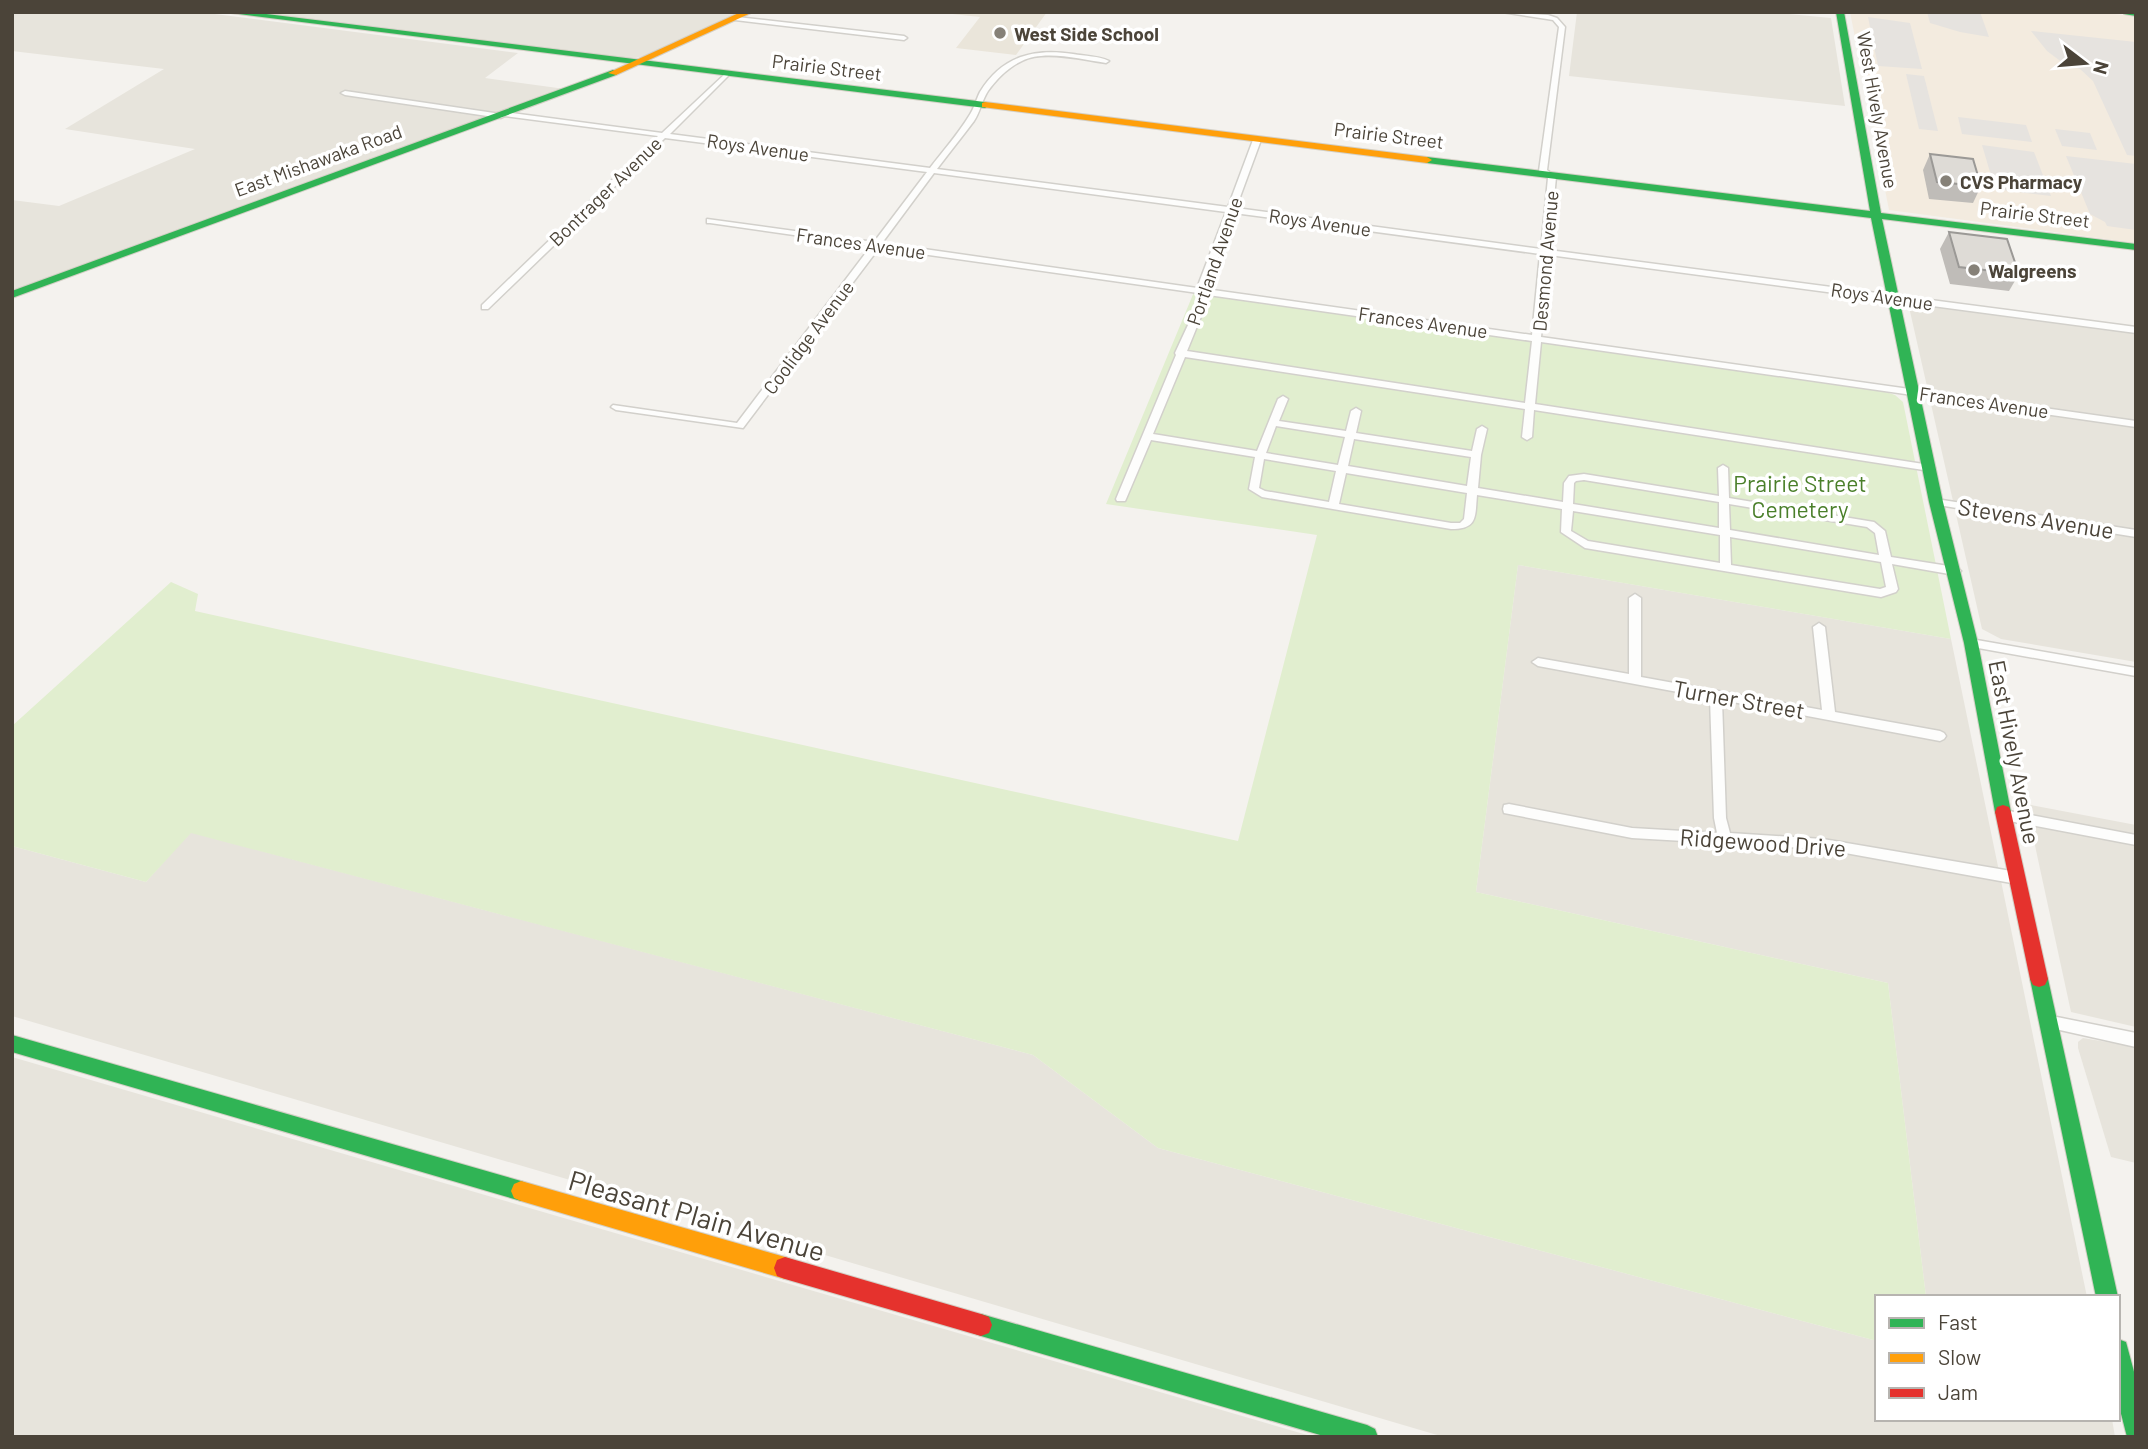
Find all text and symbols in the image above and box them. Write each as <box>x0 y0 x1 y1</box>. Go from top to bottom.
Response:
place label: West Side School <box>1014 22 1159 45</box>
marker: West Side School <box>992 25 1008 41</box>
north arrow <box>2050 28 2120 98</box>
street label: West Hively Avenue <box>1853 30 1903 190</box>
street label: Prairie Street <box>771 49 883 85</box>
text: N <box>2089 59 2115 77</box>
street label: Prairie Street <box>1333 117 1445 153</box>
street label: East Mishawaka Road <box>231 119 405 201</box>
street label: Roys Avenue <box>705 128 811 166</box>
street label: Bontrager Avenue <box>544 132 666 250</box>
place label: CVS Pharmacy <box>1960 170 2083 193</box>
marker: CVS Pharmacy <box>1938 173 1954 189</box>
street label: Desmond Avenue <box>1527 190 1563 332</box>
street label: Portland Avenue <box>1181 194 1247 328</box>
street label: Prairie Street <box>1979 196 2091 232</box>
street label: Roys Avenue <box>1267 203 1373 241</box>
street label: Frances Avenue <box>795 223 927 263</box>
place label: Walgreens <box>1988 259 2076 282</box>
marker: Walgreens <box>1966 262 1982 278</box>
street label: Coolidge Avenue <box>758 276 858 398</box>
street label: Roys Avenue <box>1829 277 1935 315</box>
street label: Frances Avenue <box>1357 302 1489 342</box>
street label: Frances Avenue <box>1918 382 2050 422</box>
park label: Prairie Street Cemetery <box>1733 469 1867 523</box>
street label: Stevens Avenue <box>1956 492 2116 544</box>
street label: East Hively Avenue <box>1983 658 2047 846</box>
street label: Turner Street <box>1671 674 1807 724</box>
street label: Ridgewood Drive <box>1679 822 1847 862</box>
street label: Pleasant Plain Avenue <box>565 1162 829 1268</box>
legend <box>1875 1295 2120 1421</box>
text: Fast <box>1938 1309 1978 1334</box>
text: Slow <box>1938 1344 1981 1369</box>
text: Jam <box>1938 1379 1978 1404</box>

